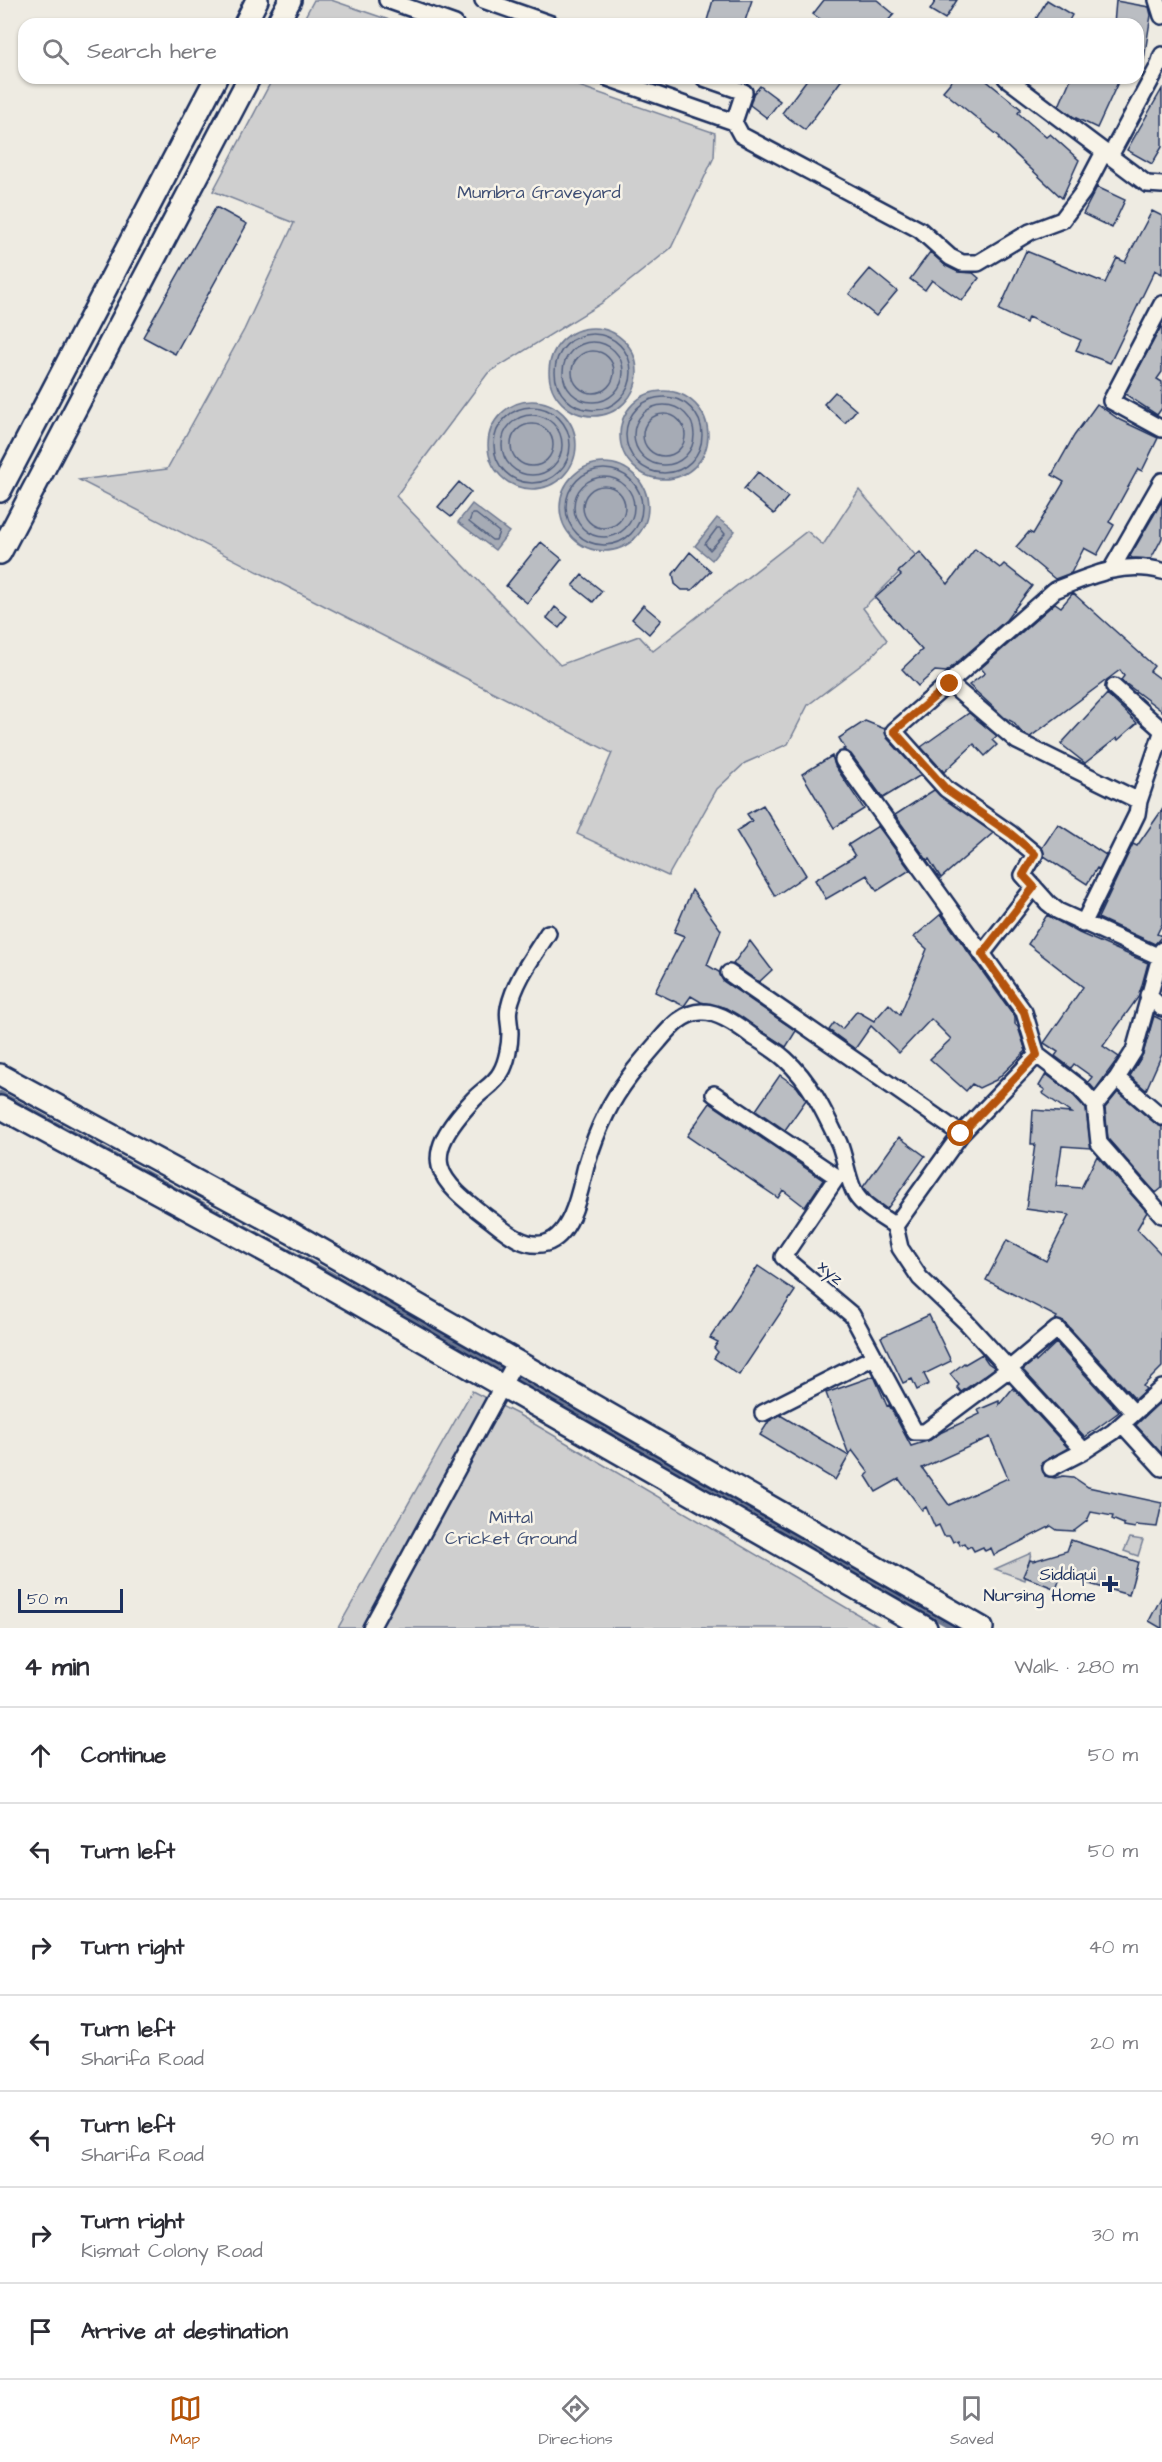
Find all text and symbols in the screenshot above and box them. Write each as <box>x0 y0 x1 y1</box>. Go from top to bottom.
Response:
search box <box>18 18 1144 84</box>
icon: search <box>39 35 72 68</box>
text: Search here <box>87 36 217 67</box>
park label: Mumbra Graveyard <box>457 180 621 206</box>
route end <box>936 670 962 696</box>
route start <box>947 1120 973 1146</box>
street label: xyz <box>812 1254 849 1292</box>
park label: Mittal Cricket Ground <box>445 1505 577 1551</box>
place label: Siddiqui Nursing Home <box>984 1562 1096 1609</box>
marker: Siddiqui Nursing Home <box>1101 1575 1119 1593</box>
scale bar <box>18 1586 123 1614</box>
text: 50 m <box>27 1588 67 1610</box>
text: 4 min <box>24 1649 89 1685</box>
text: Walk · 280 m <box>1014 1653 1138 1681</box>
icon: ahead <box>24 1739 57 1772</box>
text: Continue <box>81 1740 166 1771</box>
text: 50 m <box>1088 1741 1138 1769</box>
icon: left <box>24 1835 57 1868</box>
text: Turn left <box>81 1836 175 1867</box>
text: 50 m <box>1088 1837 1138 1865</box>
icon: right <box>24 1931 57 1964</box>
text: Turn right <box>81 1932 184 1963</box>
text: 40 m <box>1088 1933 1138 1961</box>
text: Turn left <box>81 2014 175 2045</box>
icon: left <box>24 2027 57 2060</box>
text: 20 m <box>1090 2029 1138 2057</box>
text: Sharifa Road <box>81 2045 204 2073</box>
text: Turn left <box>81 2110 175 2141</box>
icon: left <box>24 2123 57 2156</box>
text: 90 m <box>1090 2125 1138 2153</box>
text: Sharifa Road <box>81 2141 204 2169</box>
text: Turn right <box>81 2206 184 2237</box>
icon: right <box>24 2219 57 2252</box>
text: 30 m <box>1092 2221 1138 2249</box>
text: Kismat Colony Road <box>81 2237 263 2265</box>
icon: arrive <box>24 2315 57 2348</box>
text: Arrive at destination <box>81 2316 288 2347</box>
tab: Map <box>169 2392 202 2450</box>
tab: Directions <box>539 2392 613 2450</box>
tab: Saved <box>950 2392 993 2450</box>

